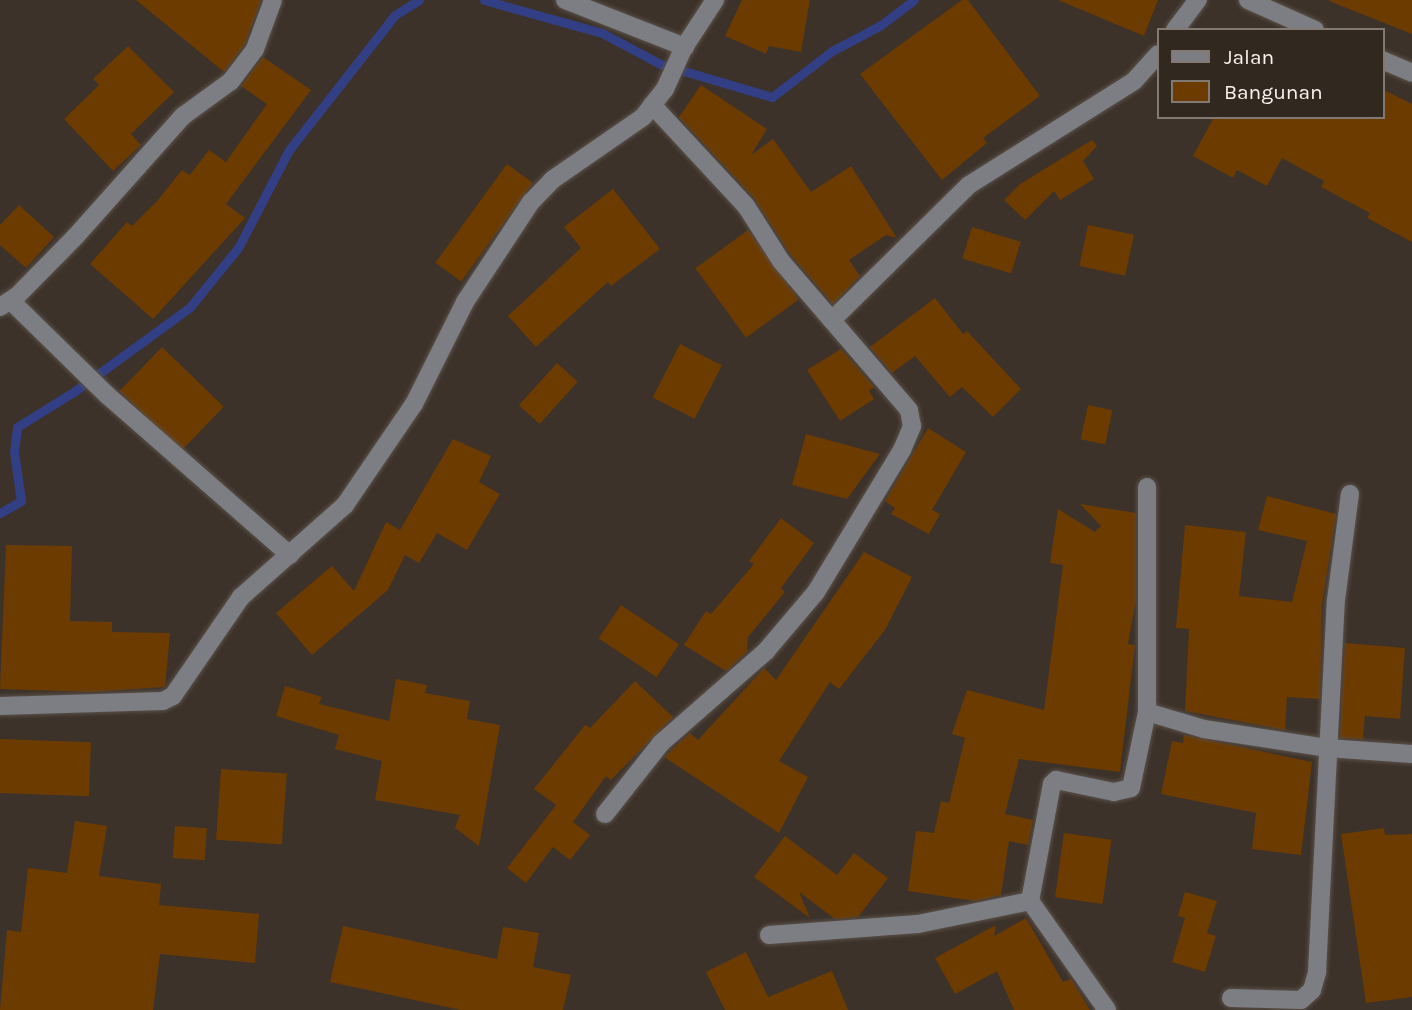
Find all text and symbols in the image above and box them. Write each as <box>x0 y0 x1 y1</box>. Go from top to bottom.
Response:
legend <box>1156 28 1384 119</box>
text: Jalan <box>1224 45 1274 69</box>
text: Bangunan <box>1224 80 1323 104</box>

